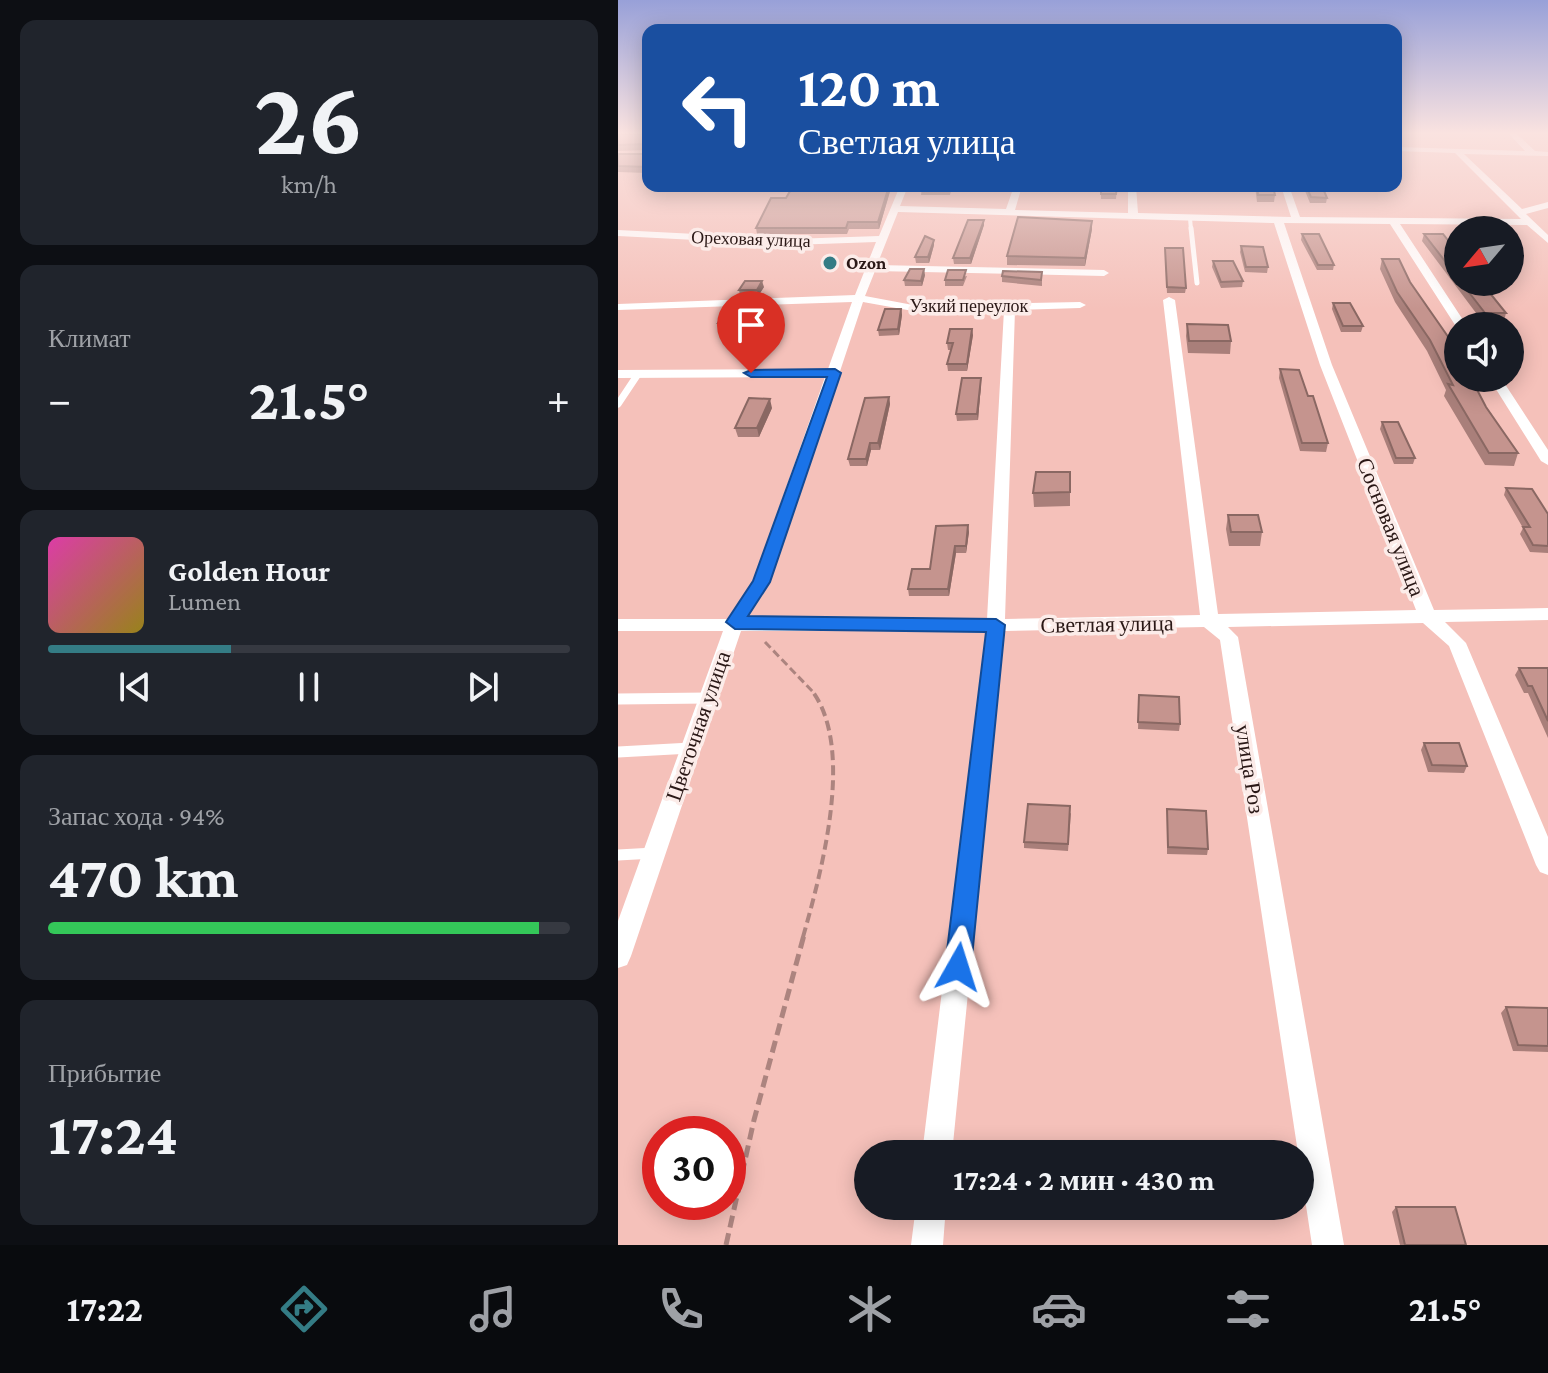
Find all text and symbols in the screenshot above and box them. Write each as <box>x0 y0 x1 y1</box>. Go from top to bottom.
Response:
icon: left <box>666 56 770 160</box>
text: 120 m <box>798 56 940 118</box>
text: 26 <box>254 60 364 175</box>
text: Светлая улица <box>798 122 1016 162</box>
text: km/h <box>281 170 337 199</box>
north arrow <box>1444 216 1524 296</box>
map controls <box>1444 216 1524 392</box>
street label: Ореховая улица <box>691 227 811 251</box>
place label: Ozon <box>846 253 887 273</box>
marker: Ozon <box>821 254 839 272</box>
pin <box>717 291 785 373</box>
street label: Узкий переулок <box>910 296 1029 316</box>
icon: arrive <box>729 303 773 347</box>
button: sound <box>1444 312 1524 392</box>
text: Климат <box>48 324 131 353</box>
text: 21.5° <box>248 365 370 432</box>
text: − <box>48 375 71 423</box>
text: + <box>547 375 570 423</box>
street label: Сосновая улица <box>1352 454 1430 600</box>
text: Golden Hour <box>168 554 330 587</box>
text: Lumen <box>168 587 241 616</box>
street label: Светлая улица <box>1040 610 1174 638</box>
street label: Цветочная улица <box>661 648 735 804</box>
icon: previous <box>113 665 157 709</box>
icon: pause <box>287 665 331 709</box>
icon: next <box>461 665 505 709</box>
street label: улица Роз <box>1231 723 1269 815</box>
text: Запас хода · 94% <box>48 802 225 831</box>
text: 470 km <box>48 843 238 910</box>
position arrow <box>916 925 1000 1009</box>
text: Прибытие <box>48 1059 161 1088</box>
text: 17:24 <box>48 1100 178 1167</box>
speed limit sign: 30 <box>642 1116 746 1220</box>
text: 17:24 · 2 мин · 430 m <box>953 1163 1215 1196</box>
icon: directions <box>276 1281 332 1337</box>
icon: music <box>465 1281 521 1337</box>
icon: phone <box>653 1281 709 1337</box>
icon: climate <box>842 1281 898 1337</box>
icon: car <box>1031 1281 1087 1337</box>
icon: filters <box>1220 1281 1276 1337</box>
text: 17:22 <box>66 1289 143 1329</box>
text: 21.5° <box>1409 1289 1481 1329</box>

